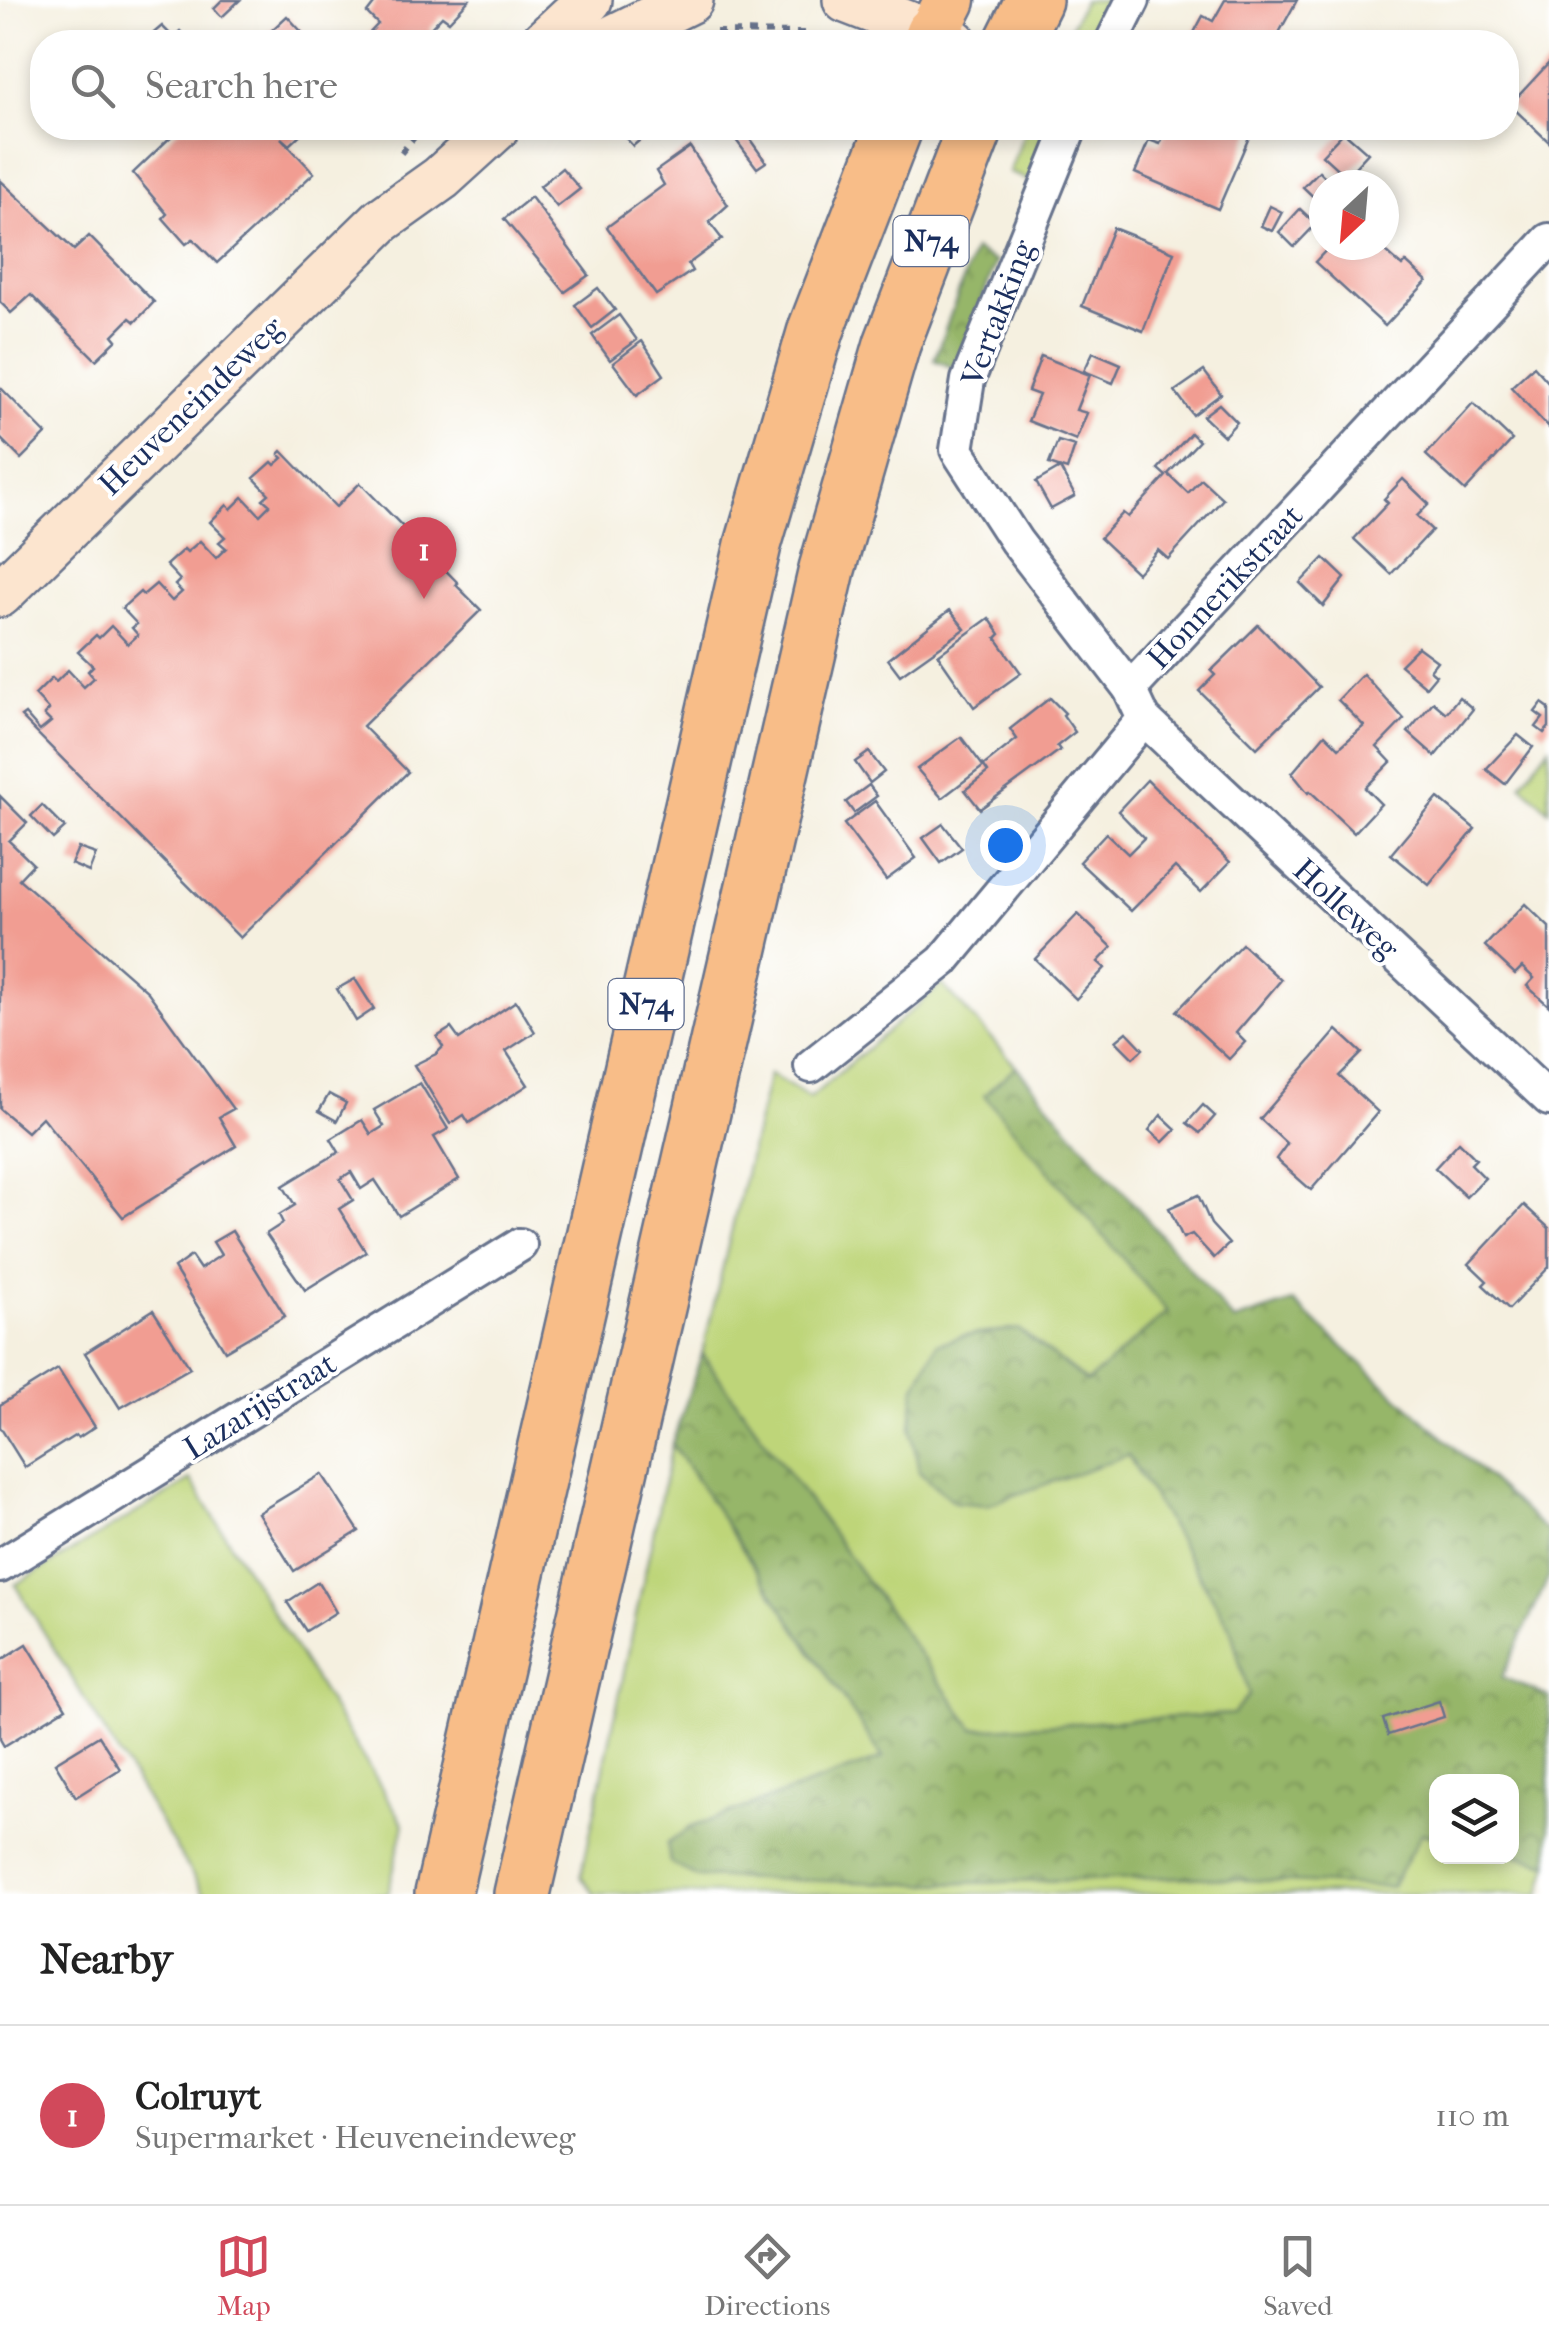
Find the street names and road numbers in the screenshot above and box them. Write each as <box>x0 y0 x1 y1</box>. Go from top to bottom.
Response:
road number: N74 <box>894 216 968 266</box>
street label: Vertakking <box>953 234 1043 392</box>
street label: Heuveneindeweg <box>91 308 291 503</box>
street label: Honnerikstraat <box>1140 497 1311 677</box>
street label: Holleweg <box>1286 851 1407 967</box>
road number: N74 <box>608 979 684 1029</box>
street label: Lazarijstraat <box>177 1344 343 1467</box>

